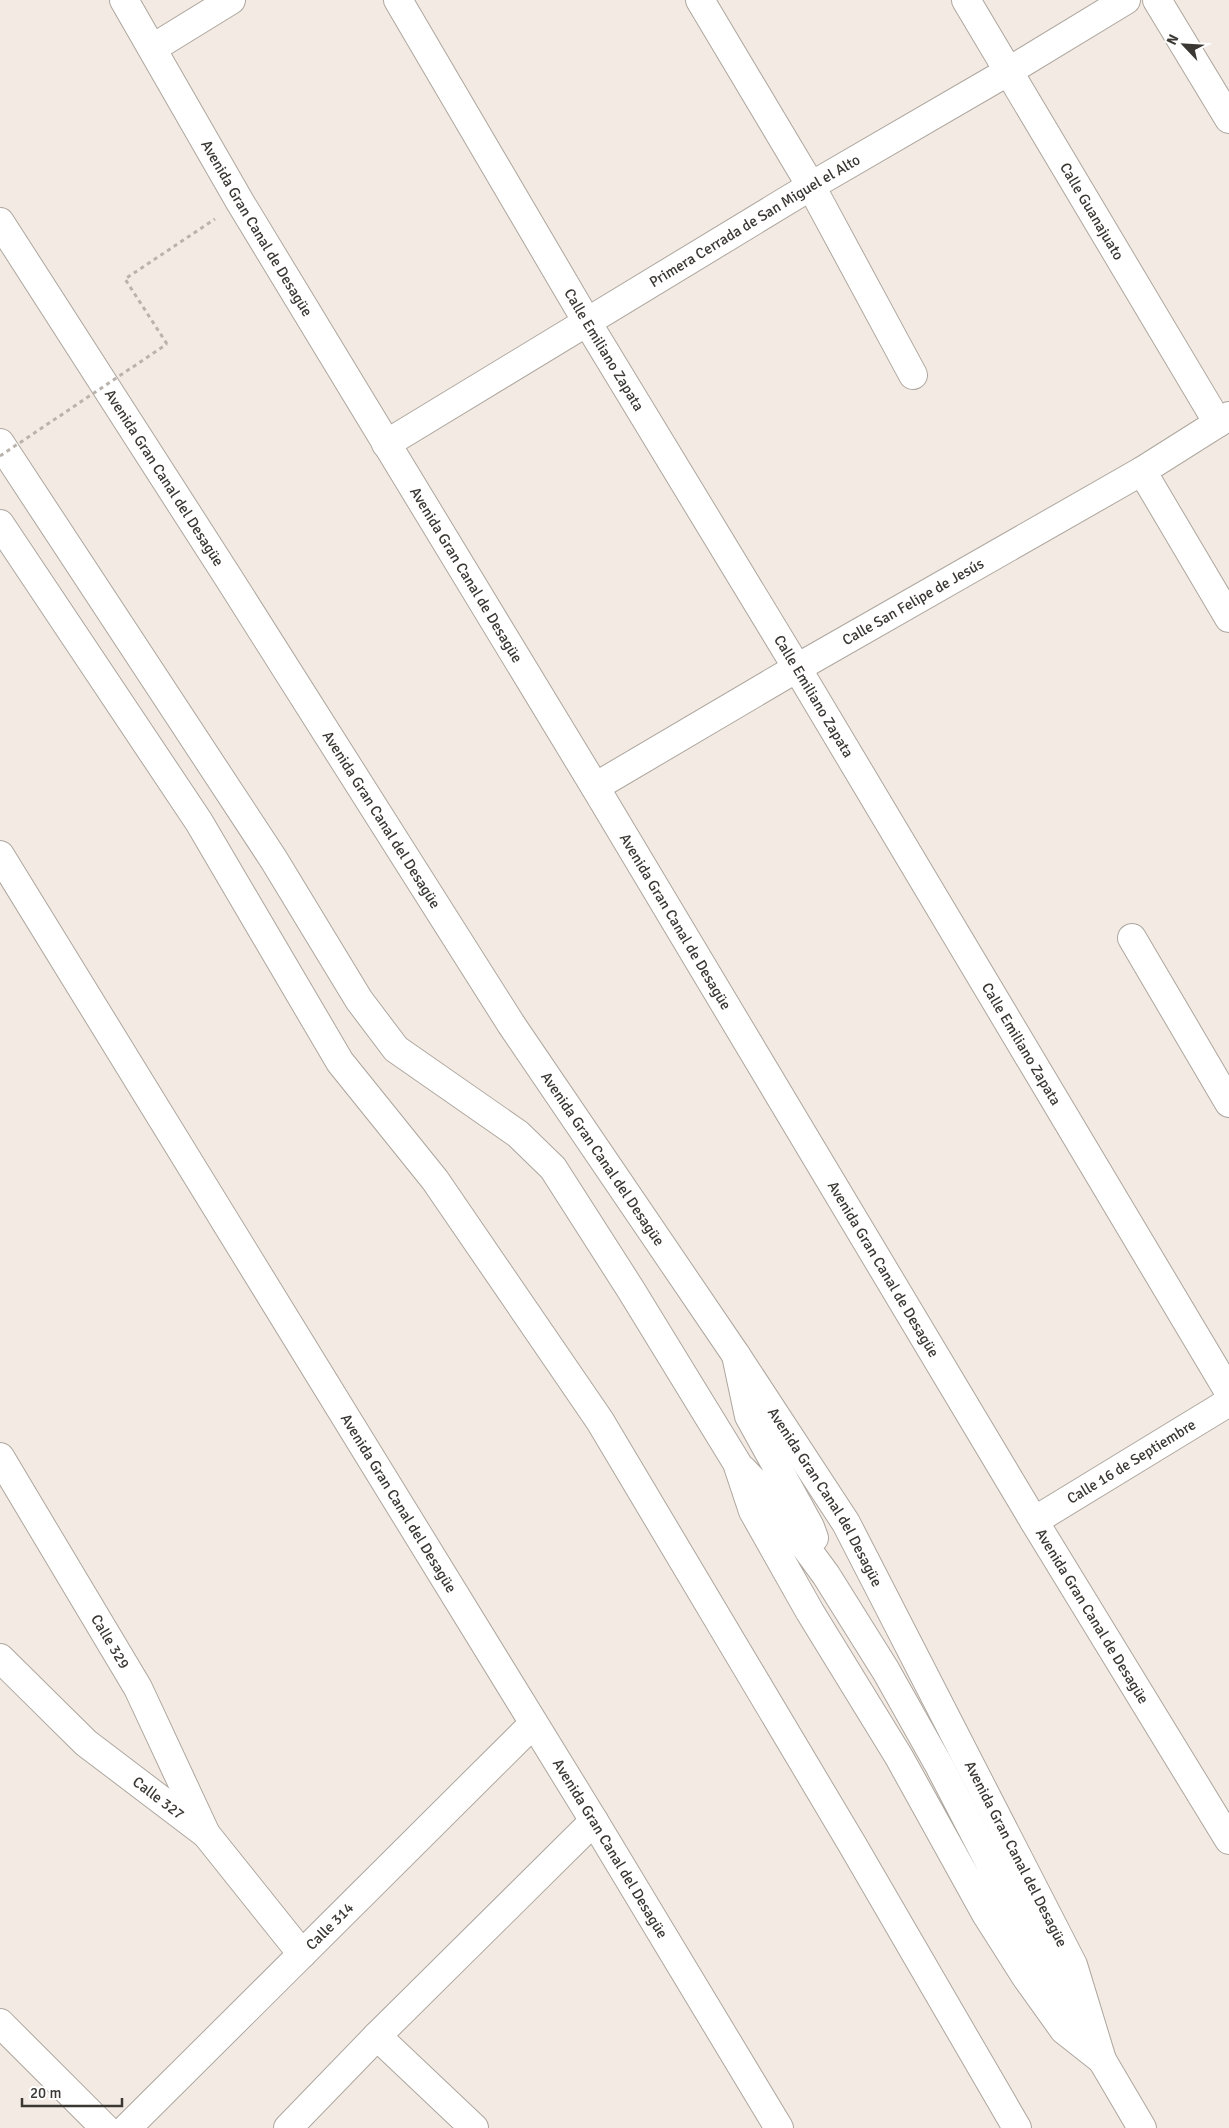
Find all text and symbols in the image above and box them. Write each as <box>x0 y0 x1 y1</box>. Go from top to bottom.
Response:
north arrow <box>1159 20 1209 70</box>
text: N <box>1163 32 1182 48</box>
street label: Avenida Gran Canal de Desagüe <box>197 137 316 320</box>
street label: Primera Cerrada de San Miguel el Alto <box>646 150 863 291</box>
street label: Calle Guanajuato <box>1056 159 1128 263</box>
street label: Calle Emiliano Zapata <box>560 285 648 414</box>
street label: Avenida Gran Canal del Desagüe <box>101 386 228 570</box>
street label: Avenida Gran Canal de Desagüe <box>406 484 526 666</box>
street label: Calle San Felipe de Jesús <box>839 554 987 649</box>
street label: Calle Emiliano Zapata <box>770 632 857 761</box>
street label: Avenida Gran Canal del Desagüe <box>319 727 444 912</box>
street label: Avenida Gran Canal de Desagüe <box>616 830 735 1013</box>
street label: Calle Emiliano Zapata <box>978 979 1065 1109</box>
street label: Avenida Gran Canal del Desagüe <box>537 1068 668 1249</box>
street label: Avenida Gran Canal de Desagüe <box>824 1178 943 1361</box>
street label: Avenida Gran Canal del Desagüe <box>764 1404 886 1590</box>
street label: Avenida Gran Canal del Desagüe <box>337 1411 460 1596</box>
street label: Calle 16 de Septiembre <box>1064 1415 1199 1508</box>
street label: Avenida Gran Canal de Desagüe <box>1032 1525 1153 1707</box>
street label: Calle 329 <box>87 1611 133 1672</box>
street label: Avenida Gran Canal del Desagüe <box>549 1756 672 1942</box>
street label: Avenida Gran Canal del Desagüe <box>961 1758 1071 1950</box>
street label: Calle 327 <box>129 1773 188 1823</box>
street label: Calle 314 <box>302 1899 357 1954</box>
scale bar <box>22 2076 122 2108</box>
text: 20 m <box>30 2084 61 2102</box>

